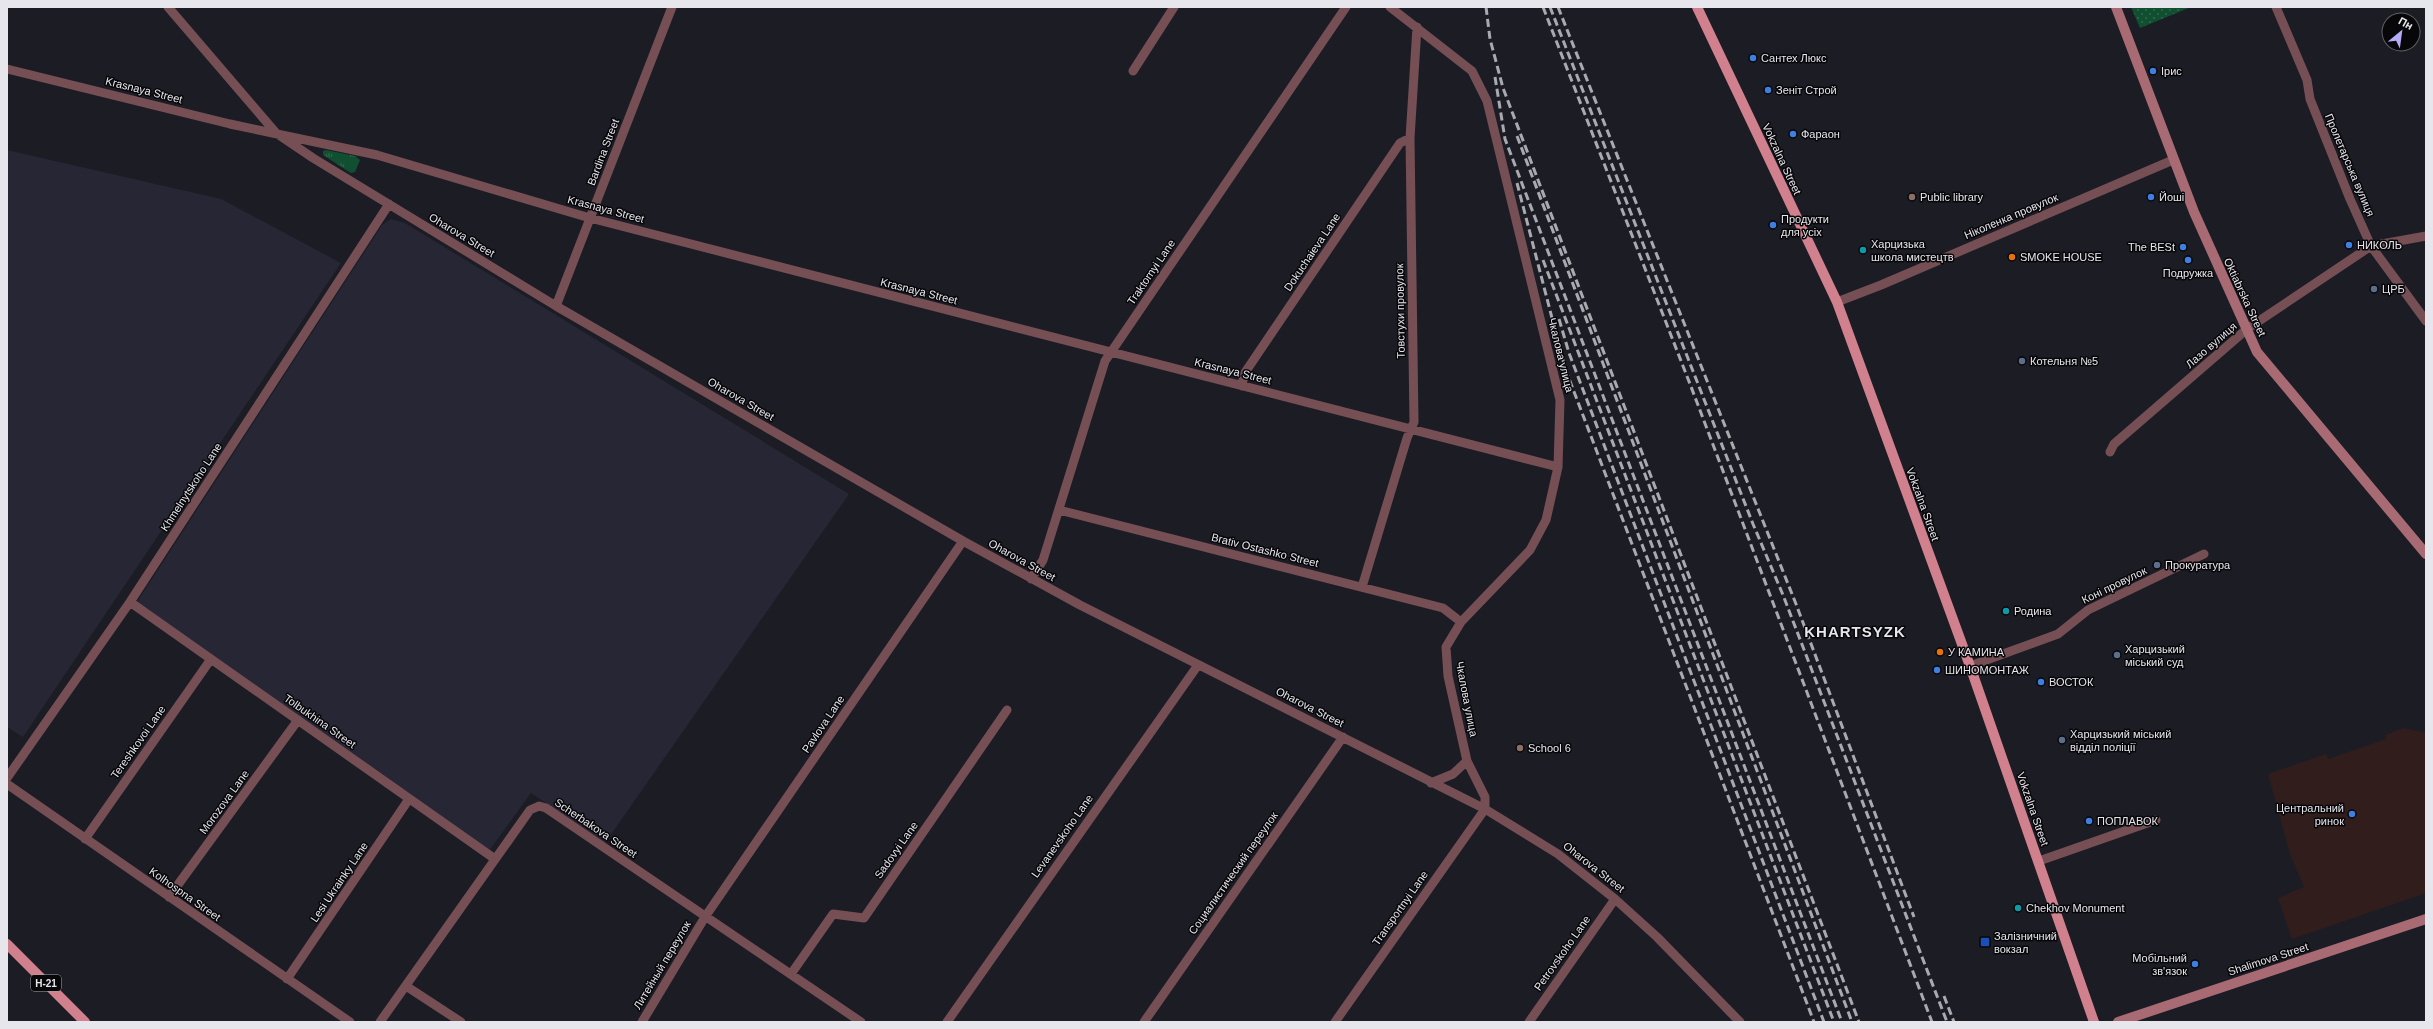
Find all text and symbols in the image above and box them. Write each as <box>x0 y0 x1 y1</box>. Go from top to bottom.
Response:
north arrow <box>2381 12 2421 52</box>
text: Пн <box>2397 14 2415 32</box>
place label: Сантех Люкс <box>1761 52 1827 64</box>
marker: Сантех Люкс <box>1748 53 1758 63</box>
place label: Ірис <box>2161 65 2182 77</box>
marker: Ірис <box>2148 66 2158 76</box>
street label: Krasnaya Street <box>104 75 184 105</box>
place label: Зеніт Строй <box>1776 84 1837 96</box>
marker: Зеніт Строй <box>1763 85 1773 95</box>
street label: Пролетарська вулиця <box>2323 112 2377 218</box>
street label: Bardina Street <box>585 117 621 187</box>
street label: Vokzalna Street <box>1760 122 1804 196</box>
place label: Фараон <box>1801 128 1840 140</box>
marker: Фараон <box>1788 129 1798 139</box>
place label: Public library <box>1920 191 1983 203</box>
street label: Ніколенка провулок <box>1962 191 2060 241</box>
place label: Йоші <box>2159 191 2184 203</box>
marker: Public library <box>1907 192 1917 202</box>
marker: Йоші <box>2146 192 2156 202</box>
street label: Krasnaya Street <box>566 193 646 225</box>
street label: Oharova Street <box>427 211 497 259</box>
street label: Dokuchaieva Lane <box>1282 211 1342 293</box>
place label: Продукти для усіх <box>1781 213 1829 238</box>
marker: Продукти для усіх <box>1768 220 1778 230</box>
street label: Traktornyi Lane <box>1125 237 1177 307</box>
place label: Харцизька школа мистецтв <box>1871 238 1954 263</box>
place label: НИКОЛЬ <box>2357 239 2402 251</box>
marker: НИКОЛЬ <box>2344 240 2354 250</box>
place label: The BESt <box>2128 241 2175 253</box>
marker: The BESt <box>2178 242 2188 252</box>
marker: Харцизька школа мистецтв <box>1858 245 1868 255</box>
place label: SMOKE HOUSE <box>2020 251 2102 263</box>
marker: SMOKE HOUSE <box>2007 252 2017 262</box>
marker: Подружка <box>2183 255 2193 265</box>
street label: Oktiabrska Street <box>2222 256 2268 338</box>
street label: Товстухи провулок <box>1393 263 1407 359</box>
place label: Подружка <box>2163 267 2214 279</box>
street label: Krasnaya Street <box>879 276 959 306</box>
place label: ЦРБ <box>2382 283 2405 295</box>
marker: ЦРБ <box>2369 284 2379 294</box>
street label: Чкалова улица <box>1546 317 1576 394</box>
street label: Лазо вулиця <box>2183 320 2239 370</box>
place label: Котельня №5 <box>2030 355 2098 367</box>
street label: Krasnaya Street <box>1193 356 1273 386</box>
marker: Котельня №5 <box>2017 356 2027 366</box>
street label: Oharova Street <box>706 375 776 423</box>
street label: Khmelnytskoho Lane <box>158 441 224 533</box>
street label: Vokzalna Street <box>1904 466 1942 542</box>
street label: Brativ Ostashko Street <box>1210 531 1320 569</box>
street label: Oharova Street <box>986 537 1058 583</box>
place label: Прокуратура <box>2165 559 2231 571</box>
marker: Прокуратура <box>2152 560 2162 570</box>
street label: Коні провулок <box>2080 564 2149 606</box>
place label: Родина <box>2014 605 2052 617</box>
marker: Родина <box>2001 606 2011 616</box>
district label: KHARTSYZK <box>1804 623 1906 640</box>
place label: Харцизький міський суд <box>2125 643 2185 668</box>
place label: У КАМИНА <box>1948 646 2005 658</box>
marker: У КАМИНА <box>1935 647 1945 657</box>
marker: Харцизький міський суд <box>2112 650 2122 660</box>
street label: Чкалова улица <box>1454 660 1480 738</box>
place label: ШИНОМОНТАЖ <box>1945 664 2029 676</box>
marker: ШИНОМОНТАЖ <box>1932 665 1942 675</box>
place label: ВОСТОК <box>2049 676 2094 688</box>
marker: ВОСТОК <box>2036 677 2046 687</box>
street label: Oharova Street <box>1274 685 1346 729</box>
street label: Tolbukhina Street <box>282 692 358 750</box>
street label: Pavlova Lane <box>799 693 847 755</box>
street label: Tereshkovoi Lane <box>108 703 168 781</box>
place label: Харцизький міський відділ поліції <box>2070 728 2171 753</box>
marker: Харцизький міський відділ поліції <box>2057 735 2067 745</box>
place label: School 6 <box>1528 742 1571 754</box>
marker: School 6 <box>1515 743 1525 753</box>
street label: Morozova Lane <box>197 768 251 836</box>
street label: Vokzalna Street <box>2015 771 2051 847</box>
street label: Levanevskoho Lane <box>1029 792 1095 880</box>
street label: Scherbakova Street <box>553 796 639 860</box>
place label: Центральний ринок <box>2276 802 2344 827</box>
street label: Социалистический переулок <box>1186 809 1280 936</box>
marker: Центральний ринок <box>2347 809 2357 819</box>
place label: ПОПЛАВОК <box>2097 815 2158 827</box>
marker: ПОПЛАВОК <box>2084 816 2094 826</box>
street label: Sadovyi Lane <box>872 819 920 881</box>
street label: Oharova Street <box>1561 839 1627 895</box>
street label: Lesi Ukrainky Lane <box>308 840 370 924</box>
street label: Kolhospna Street <box>147 865 223 923</box>
street label: Transportnyi Lane <box>1370 868 1430 948</box>
place label: Chekhov Monument <box>2026 902 2124 914</box>
marker: Chekhov Monument <box>2013 903 2023 913</box>
street label: Petrovskoho Lane <box>1532 913 1592 993</box>
street label: Литейный переулок <box>631 919 693 1011</box>
place label: Залізничний вокзал <box>1994 930 2057 955</box>
marker: Залізничний вокзал <box>1979 936 1991 948</box>
street label: Shalimova Street <box>2226 940 2310 978</box>
place label: Мобільний зв'язок <box>2132 952 2187 977</box>
marker: Мобільний зв'язок <box>2190 959 2200 969</box>
road number: Н-21 <box>31 975 61 991</box>

